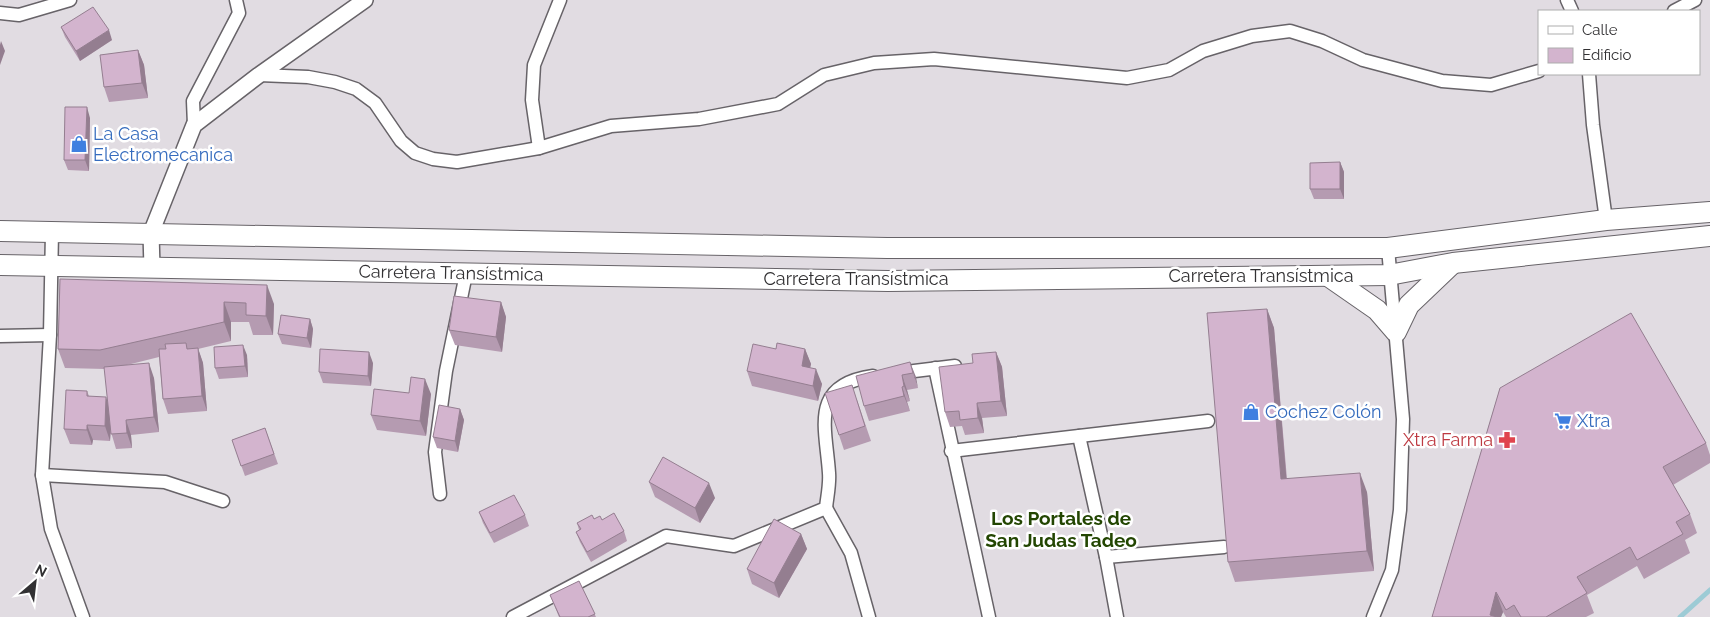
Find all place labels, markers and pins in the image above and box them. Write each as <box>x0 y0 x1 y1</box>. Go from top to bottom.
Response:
place label: La Casa Electromecanica <box>93 123 233 165</box>
shop icon: La Casa Electromecanica <box>69 134 89 154</box>
place label: Cochez Colón <box>1265 401 1381 422</box>
shop icon: Cochez Colón <box>1241 402 1261 422</box>
place label: Xtra <box>1577 410 1610 431</box>
supermarket icon: Xtra <box>1553 411 1573 431</box>
place label: Xtra Farma <box>1403 429 1493 450</box>
pharmacy icon: Xtra Farma <box>1497 430 1517 450</box>

